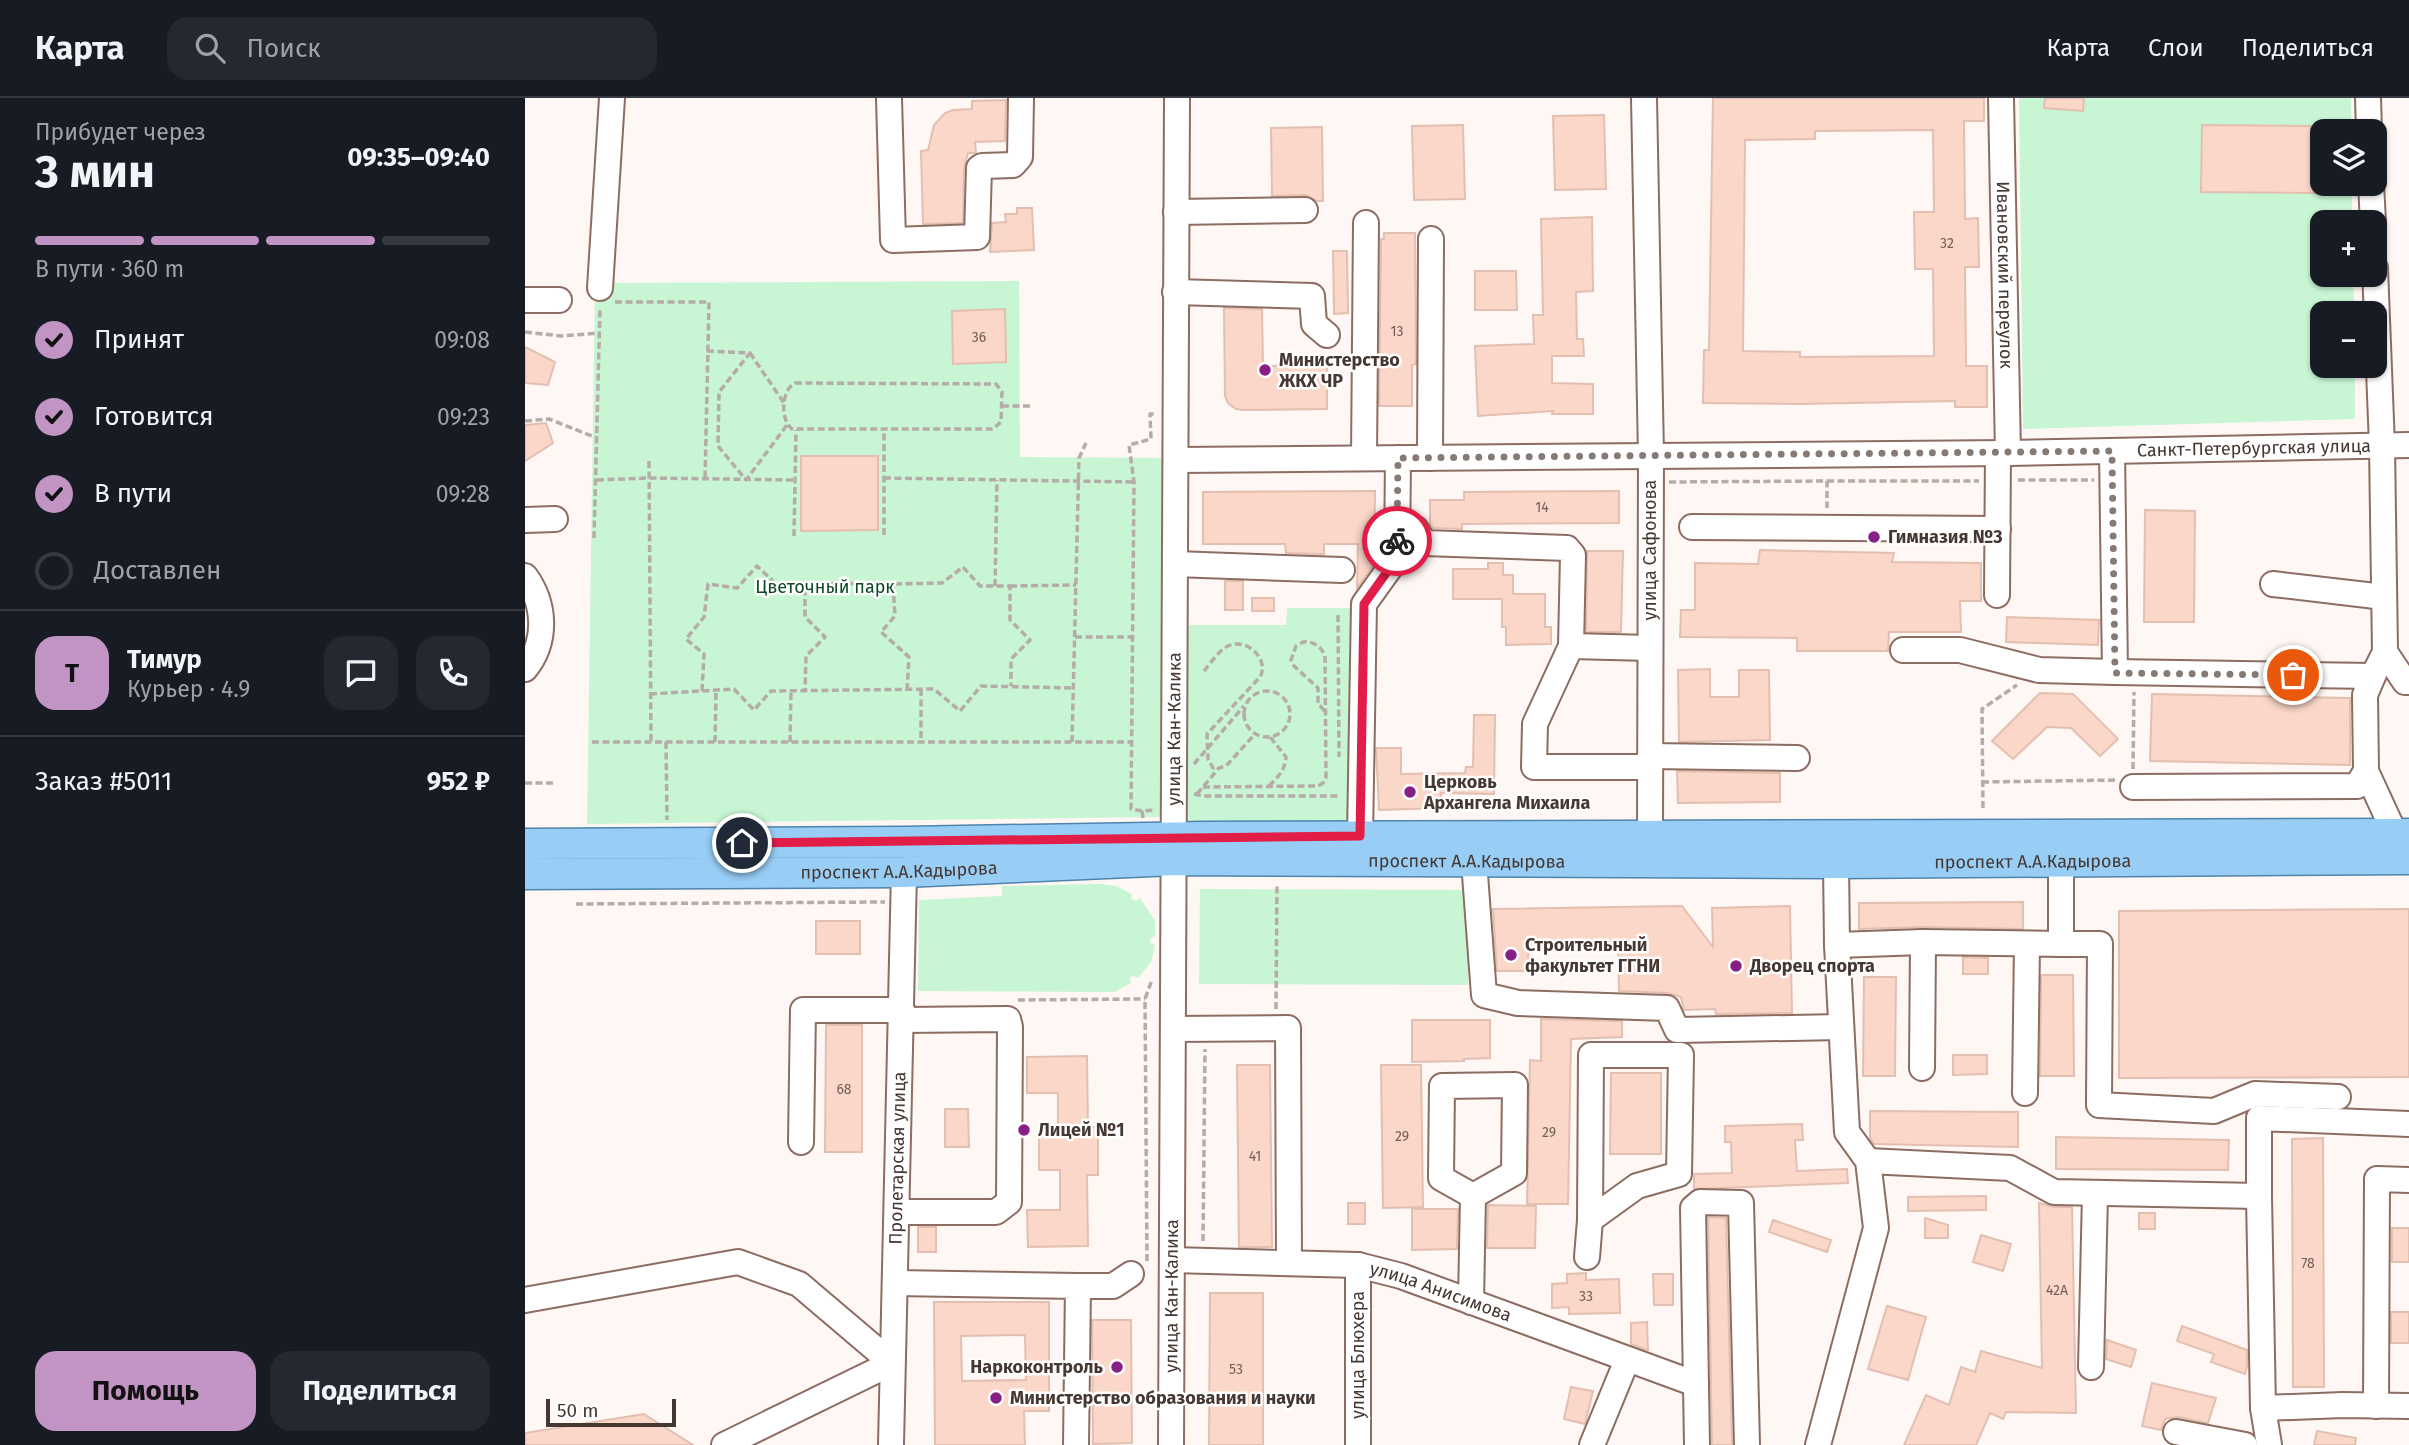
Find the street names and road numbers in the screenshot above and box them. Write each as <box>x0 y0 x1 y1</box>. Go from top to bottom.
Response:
street label: Ивановский переулок <box>1992 181 2017 370</box>
street label: Санкт-Петербургская улица <box>2137 435 2371 461</box>
street label: улица Сафонова <box>1639 480 1661 620</box>
street label: улица Кан-Калика <box>1163 652 1186 806</box>
street label: проспект А.А.Кадырова <box>1368 850 1565 873</box>
street label: проспект А.А.Кадырова <box>1934 850 2131 873</box>
street label: проспект А.А.Кадырова <box>800 857 998 884</box>
street label: Пролетарская улица <box>885 1071 910 1245</box>
street label: улица Кан-Калика <box>1160 1219 1183 1373</box>
street label: улица Анисимова <box>1368 1257 1515 1326</box>
street label: улица Блюхера <box>1347 1291 1369 1419</box>

